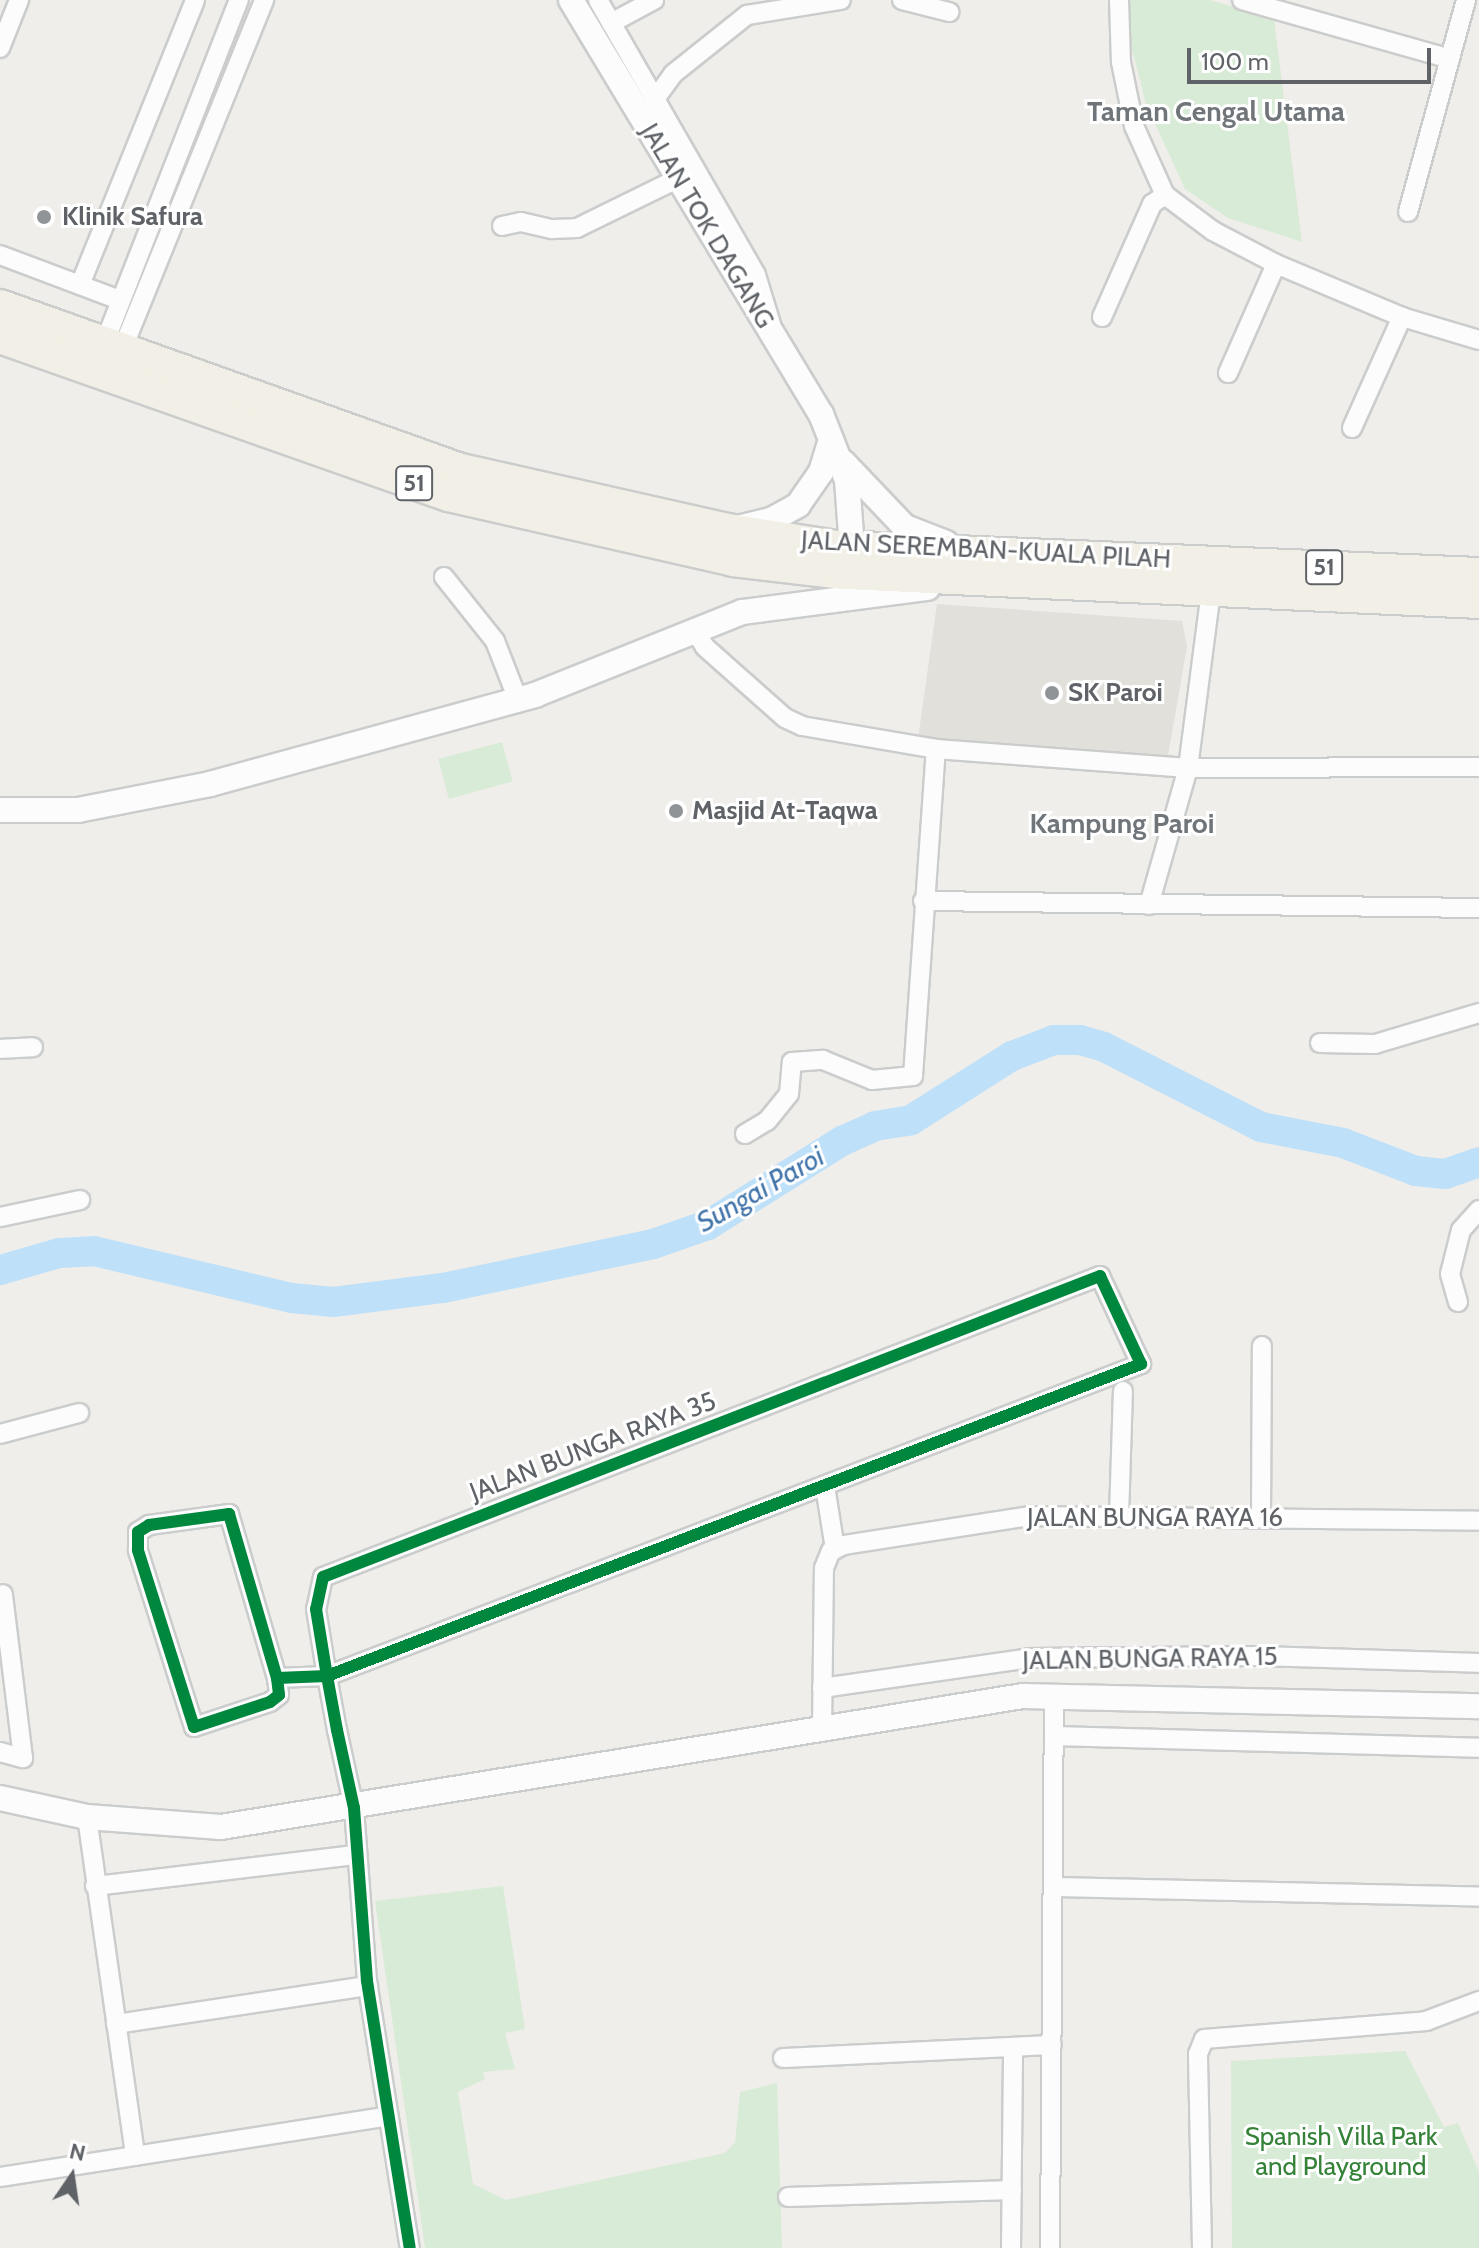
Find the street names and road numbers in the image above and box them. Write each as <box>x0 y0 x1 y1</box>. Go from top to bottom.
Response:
street label: JALAN TOK DAGANG <box>634 118 780 334</box>
road number: 51 <box>394 463 434 503</box>
street label: JALAN SEREMBAN-KUALA PILAH <box>800 525 1172 575</box>
road number: 51 <box>1304 547 1344 587</box>
street label: JALAN BUNGA RAYA 35 <box>466 1386 720 1508</box>
street label: JALAN BUNGA RAYA 16 <box>1027 1502 1283 1534</box>
street label: JALAN BUNGA RAYA 15 <box>1022 1641 1278 1677</box>

